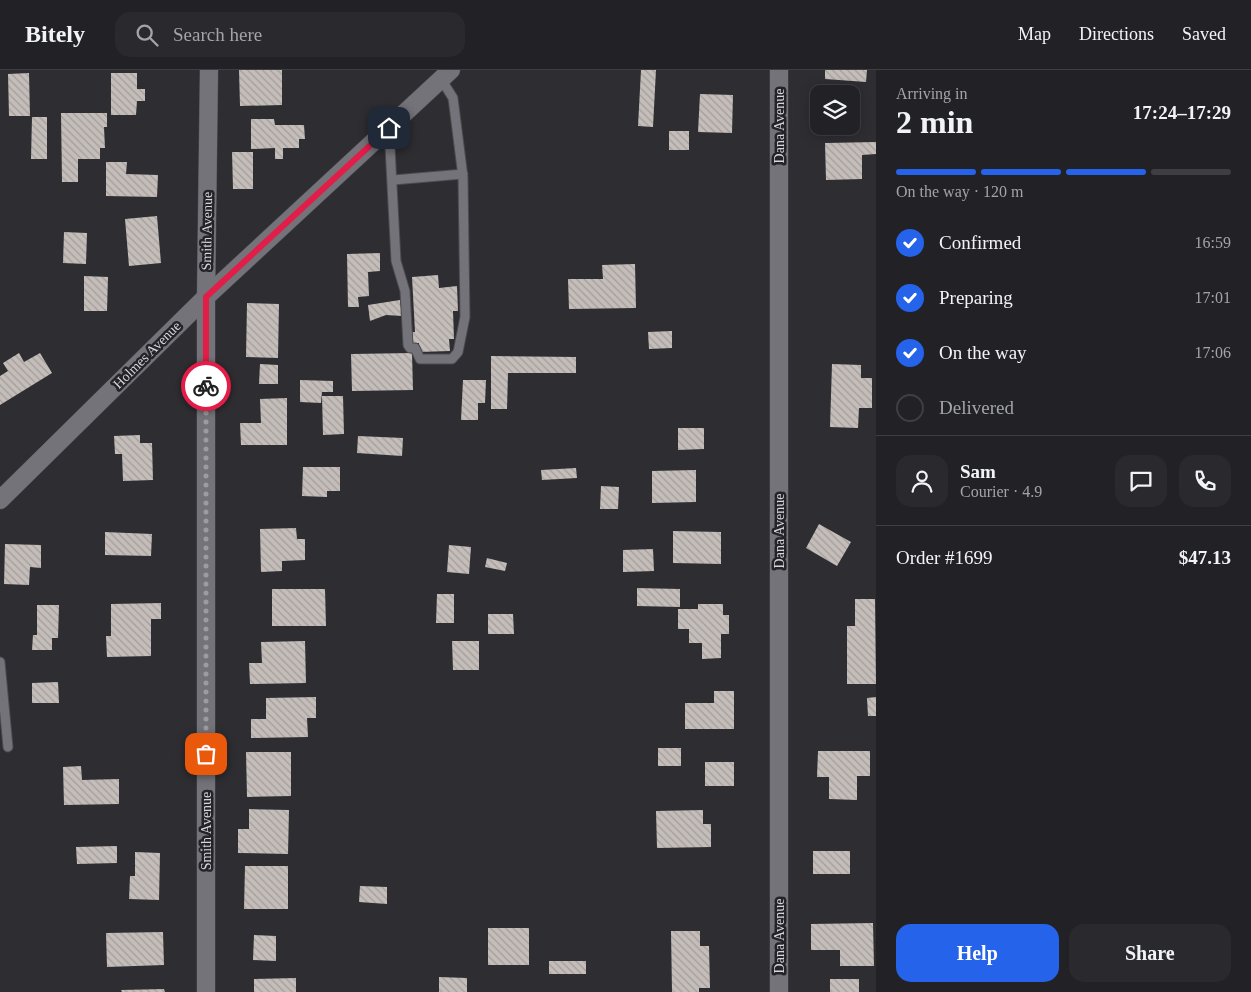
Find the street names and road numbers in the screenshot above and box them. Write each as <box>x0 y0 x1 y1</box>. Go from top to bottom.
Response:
street label: Dana Avenue <box>772 89 787 163</box>
street label: Smith Avenue <box>199 192 215 270</box>
street label: Holmes Avenue <box>110 318 184 392</box>
street label: Dana Avenue <box>772 494 787 568</box>
street label: Smith Avenue <box>199 792 214 870</box>
street label: Dana Avenue <box>772 899 787 973</box>

